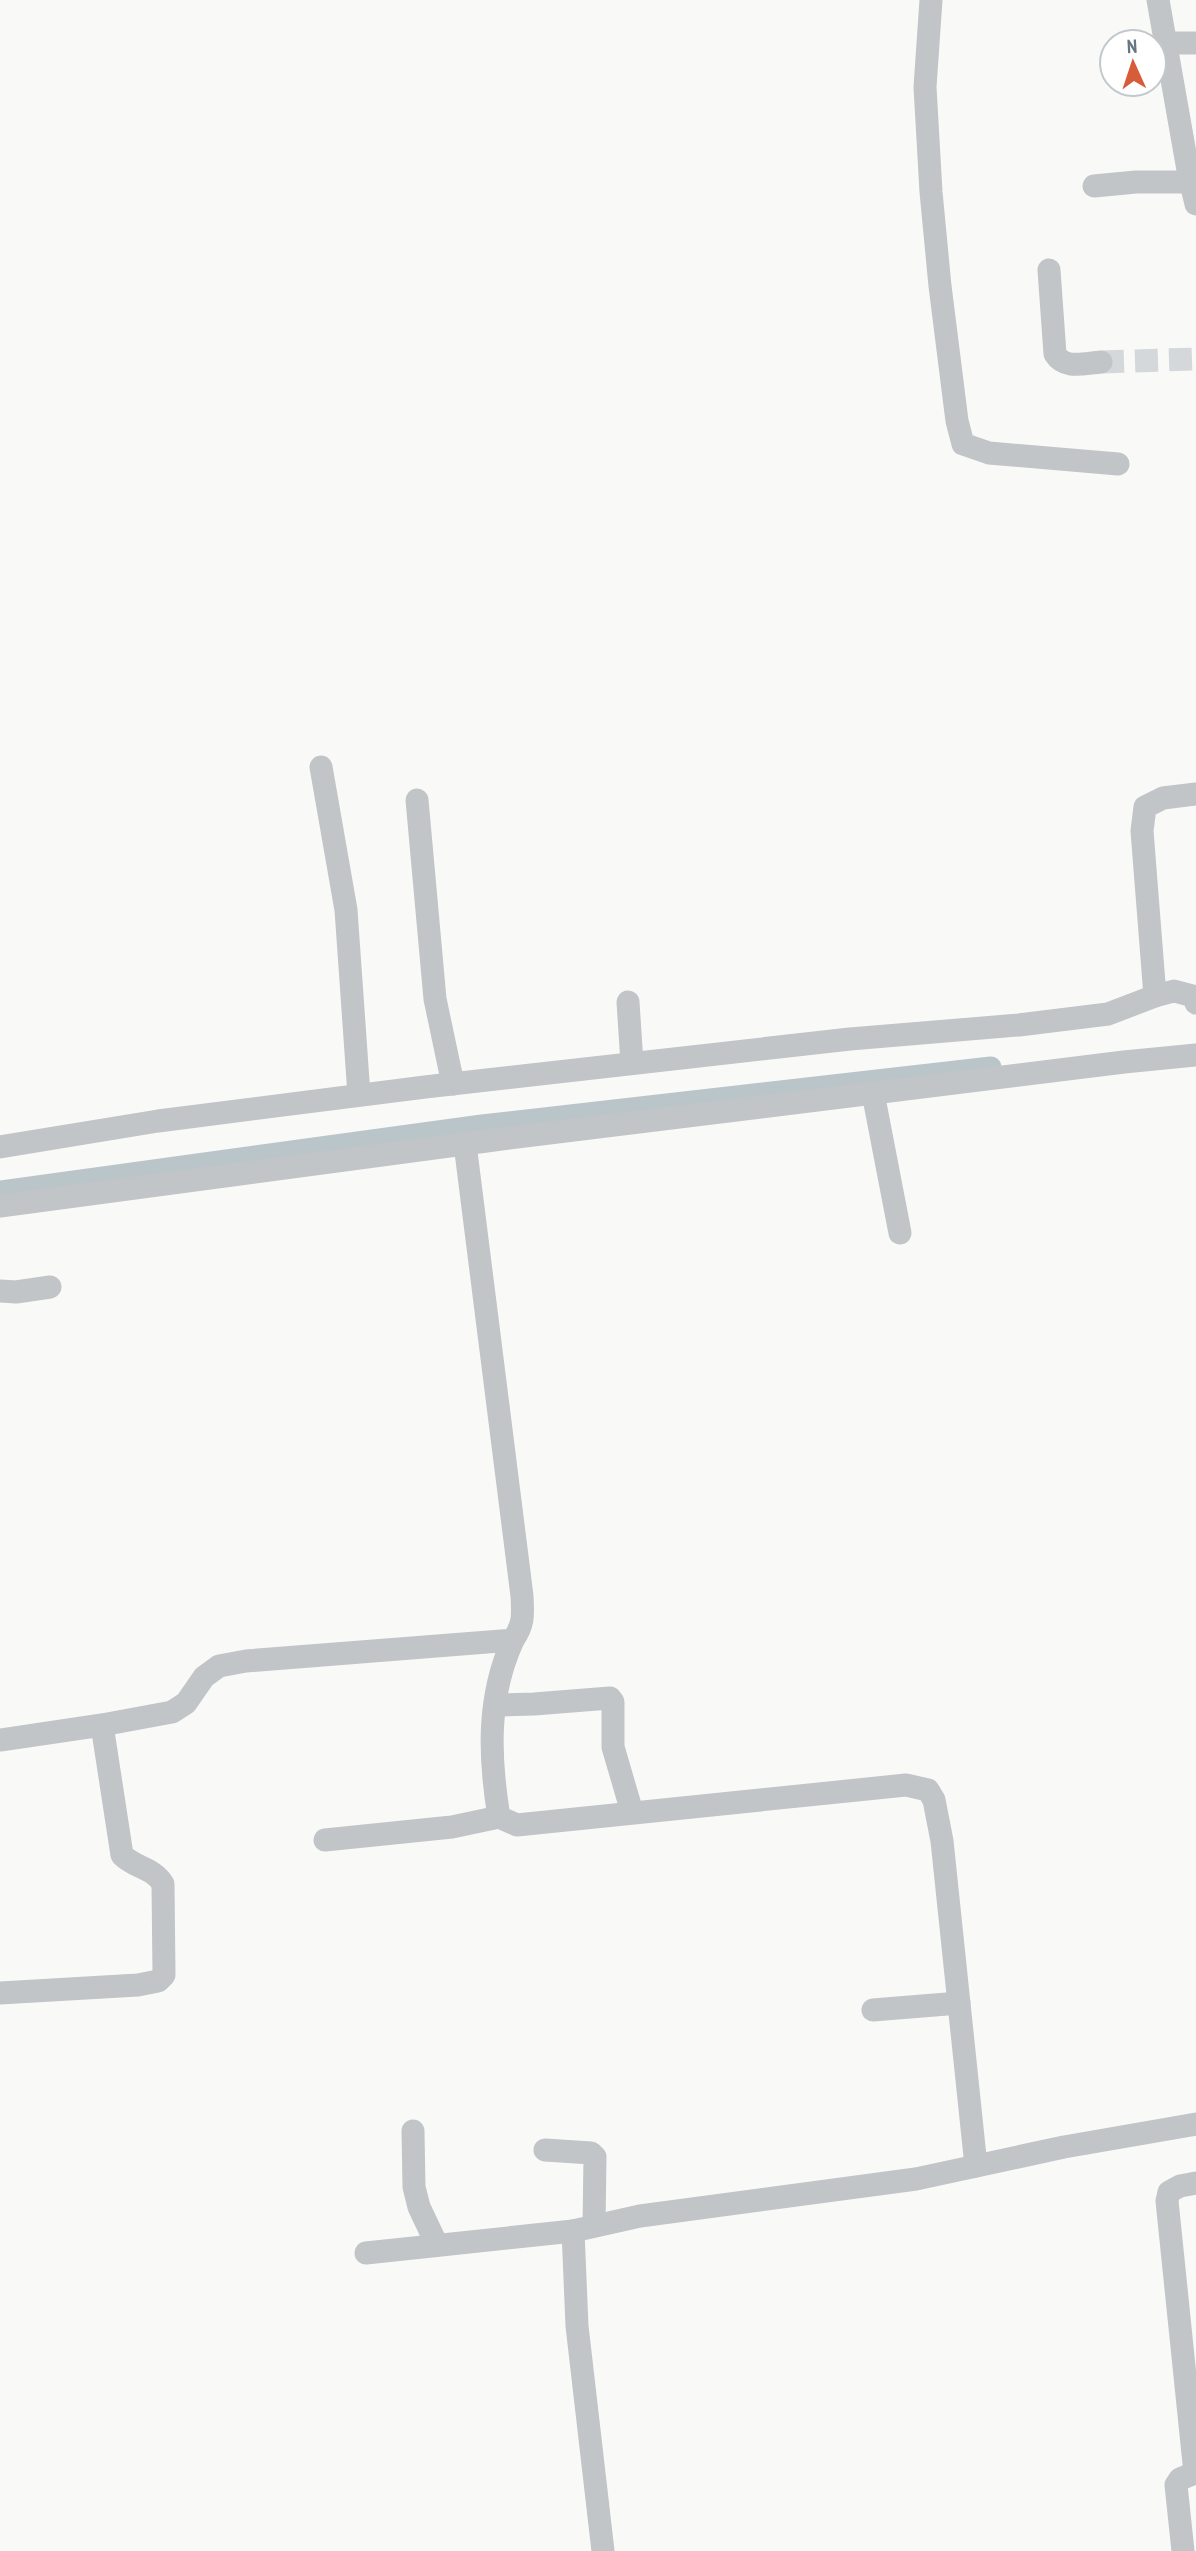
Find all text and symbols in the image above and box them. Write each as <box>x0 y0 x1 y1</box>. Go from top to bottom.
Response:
north arrow <box>1098 28 1168 98</box>
text: N <box>1126 34 1138 58</box>

